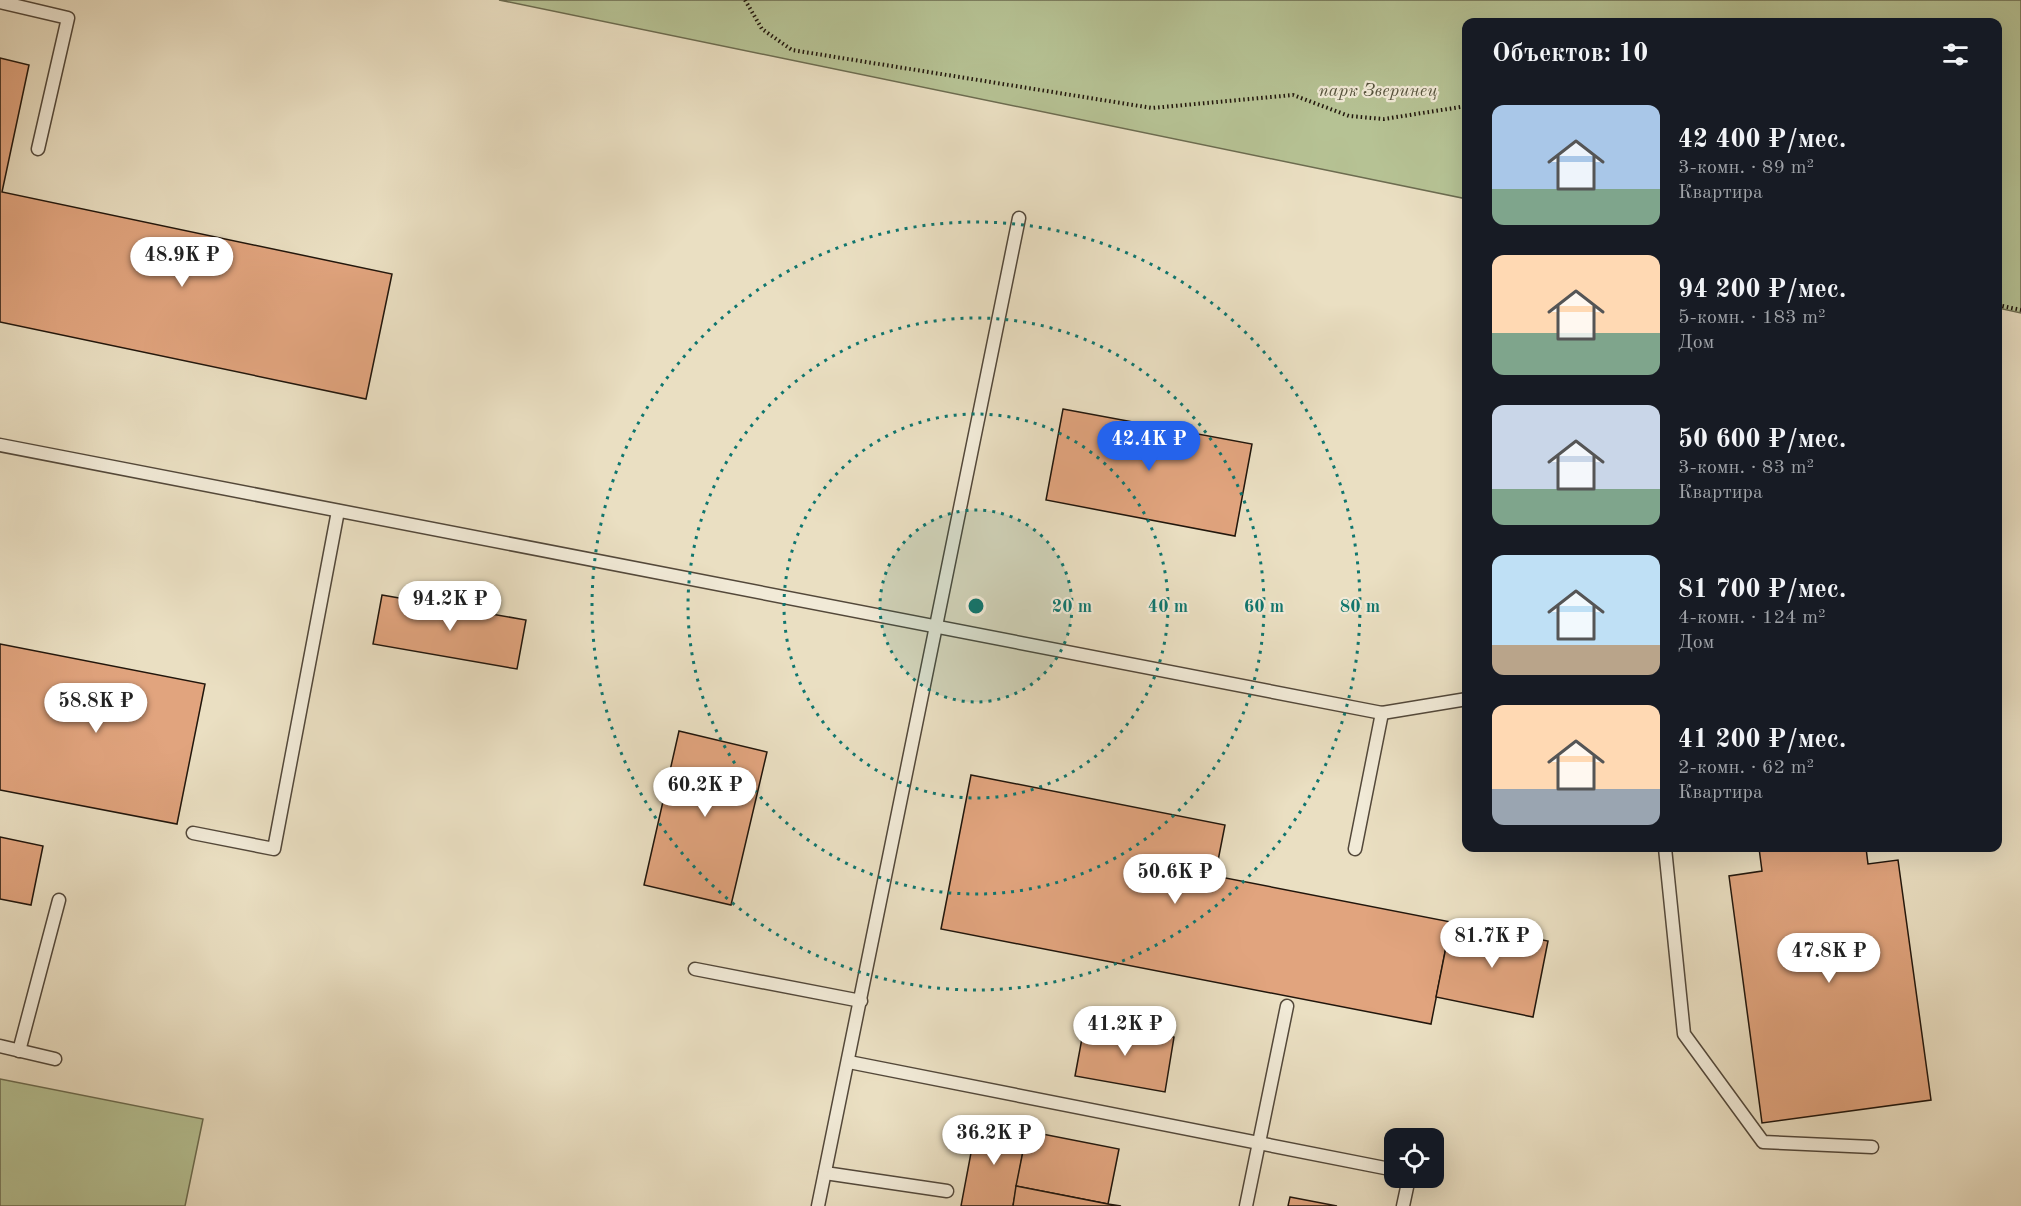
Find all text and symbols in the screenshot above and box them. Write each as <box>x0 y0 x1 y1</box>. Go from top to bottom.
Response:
icon: filters <box>1939 38 1972 71</box>
text: Объектов: 10 <box>1492 41 1648 67</box>
park label: парк Зверинец <box>1318 82 1438 100</box>
text: 42 400 ₽/мес. <box>1678 127 1846 153</box>
icon: home <box>1540 129 1612 201</box>
text: 3-комн. · 89 m² <box>1678 158 1814 178</box>
text: Квартира <box>1678 183 1763 203</box>
pin: 48.9K ₽ <box>127 237 237 288</box>
text: 48.9K ₽ <box>144 246 220 266</box>
text: 94 200 ₽/мес. <box>1678 277 1846 303</box>
icon: home <box>1540 279 1612 351</box>
text: 5-комн. · 183 m² <box>1678 308 1826 328</box>
text: Дом <box>1678 333 1714 353</box>
pin: 42.4K ₽ <box>1094 421 1204 472</box>
text: 50 600 ₽/мес. <box>1678 427 1846 453</box>
icon: home <box>1540 429 1612 501</box>
text: 42.4K ₽ <box>1111 430 1187 450</box>
text: 3-комн. · 83 m² <box>1678 458 1814 478</box>
text: Квартира <box>1678 483 1763 503</box>
text: 81 700 ₽/мес. <box>1678 577 1846 603</box>
icon: home <box>1540 579 1612 651</box>
pin: 94.2K ₽ <box>395 581 505 632</box>
text: 94.2K ₽ <box>412 590 488 610</box>
centre of rings <box>966 596 986 616</box>
text: 20 m <box>1052 598 1092 616</box>
text: 40 m <box>1148 598 1188 616</box>
text: 60 m <box>1244 598 1284 616</box>
text: 80 m <box>1340 598 1380 616</box>
text: 4-комн. · 124 m² <box>1678 608 1826 628</box>
text: Дом <box>1678 633 1714 653</box>
pin: 58.8K ₽ <box>41 683 151 734</box>
text: 58.8K ₽ <box>58 692 134 712</box>
text: 41 200 ₽/мес. <box>1678 727 1846 753</box>
icon: home <box>1540 729 1612 801</box>
text: 2-комн. · 62 m² <box>1678 758 1814 778</box>
pin: 60.2K ₽ <box>650 767 760 818</box>
text: 60.2K ₽ <box>667 776 743 796</box>
text: Квартира <box>1678 783 1763 803</box>
pin: 50.6K ₽ <box>1120 854 1230 905</box>
text: 50.6K ₽ <box>1137 863 1213 883</box>
pin: 81.7K ₽ <box>1437 918 1547 969</box>
text: 81.7K ₽ <box>1454 927 1530 947</box>
pin: 47.8K ₽ <box>1774 933 1884 984</box>
text: 47.8K ₽ <box>1791 942 1867 962</box>
pin: 41.2K ₽ <box>1070 1006 1180 1057</box>
text: 41.2K ₽ <box>1087 1015 1163 1035</box>
pin: 36.2K ₽ <box>939 1115 1049 1166</box>
text: 36.2K ₽ <box>956 1124 1032 1144</box>
map controls <box>1384 1128 1444 1188</box>
button: locate <box>1384 1128 1444 1188</box>

